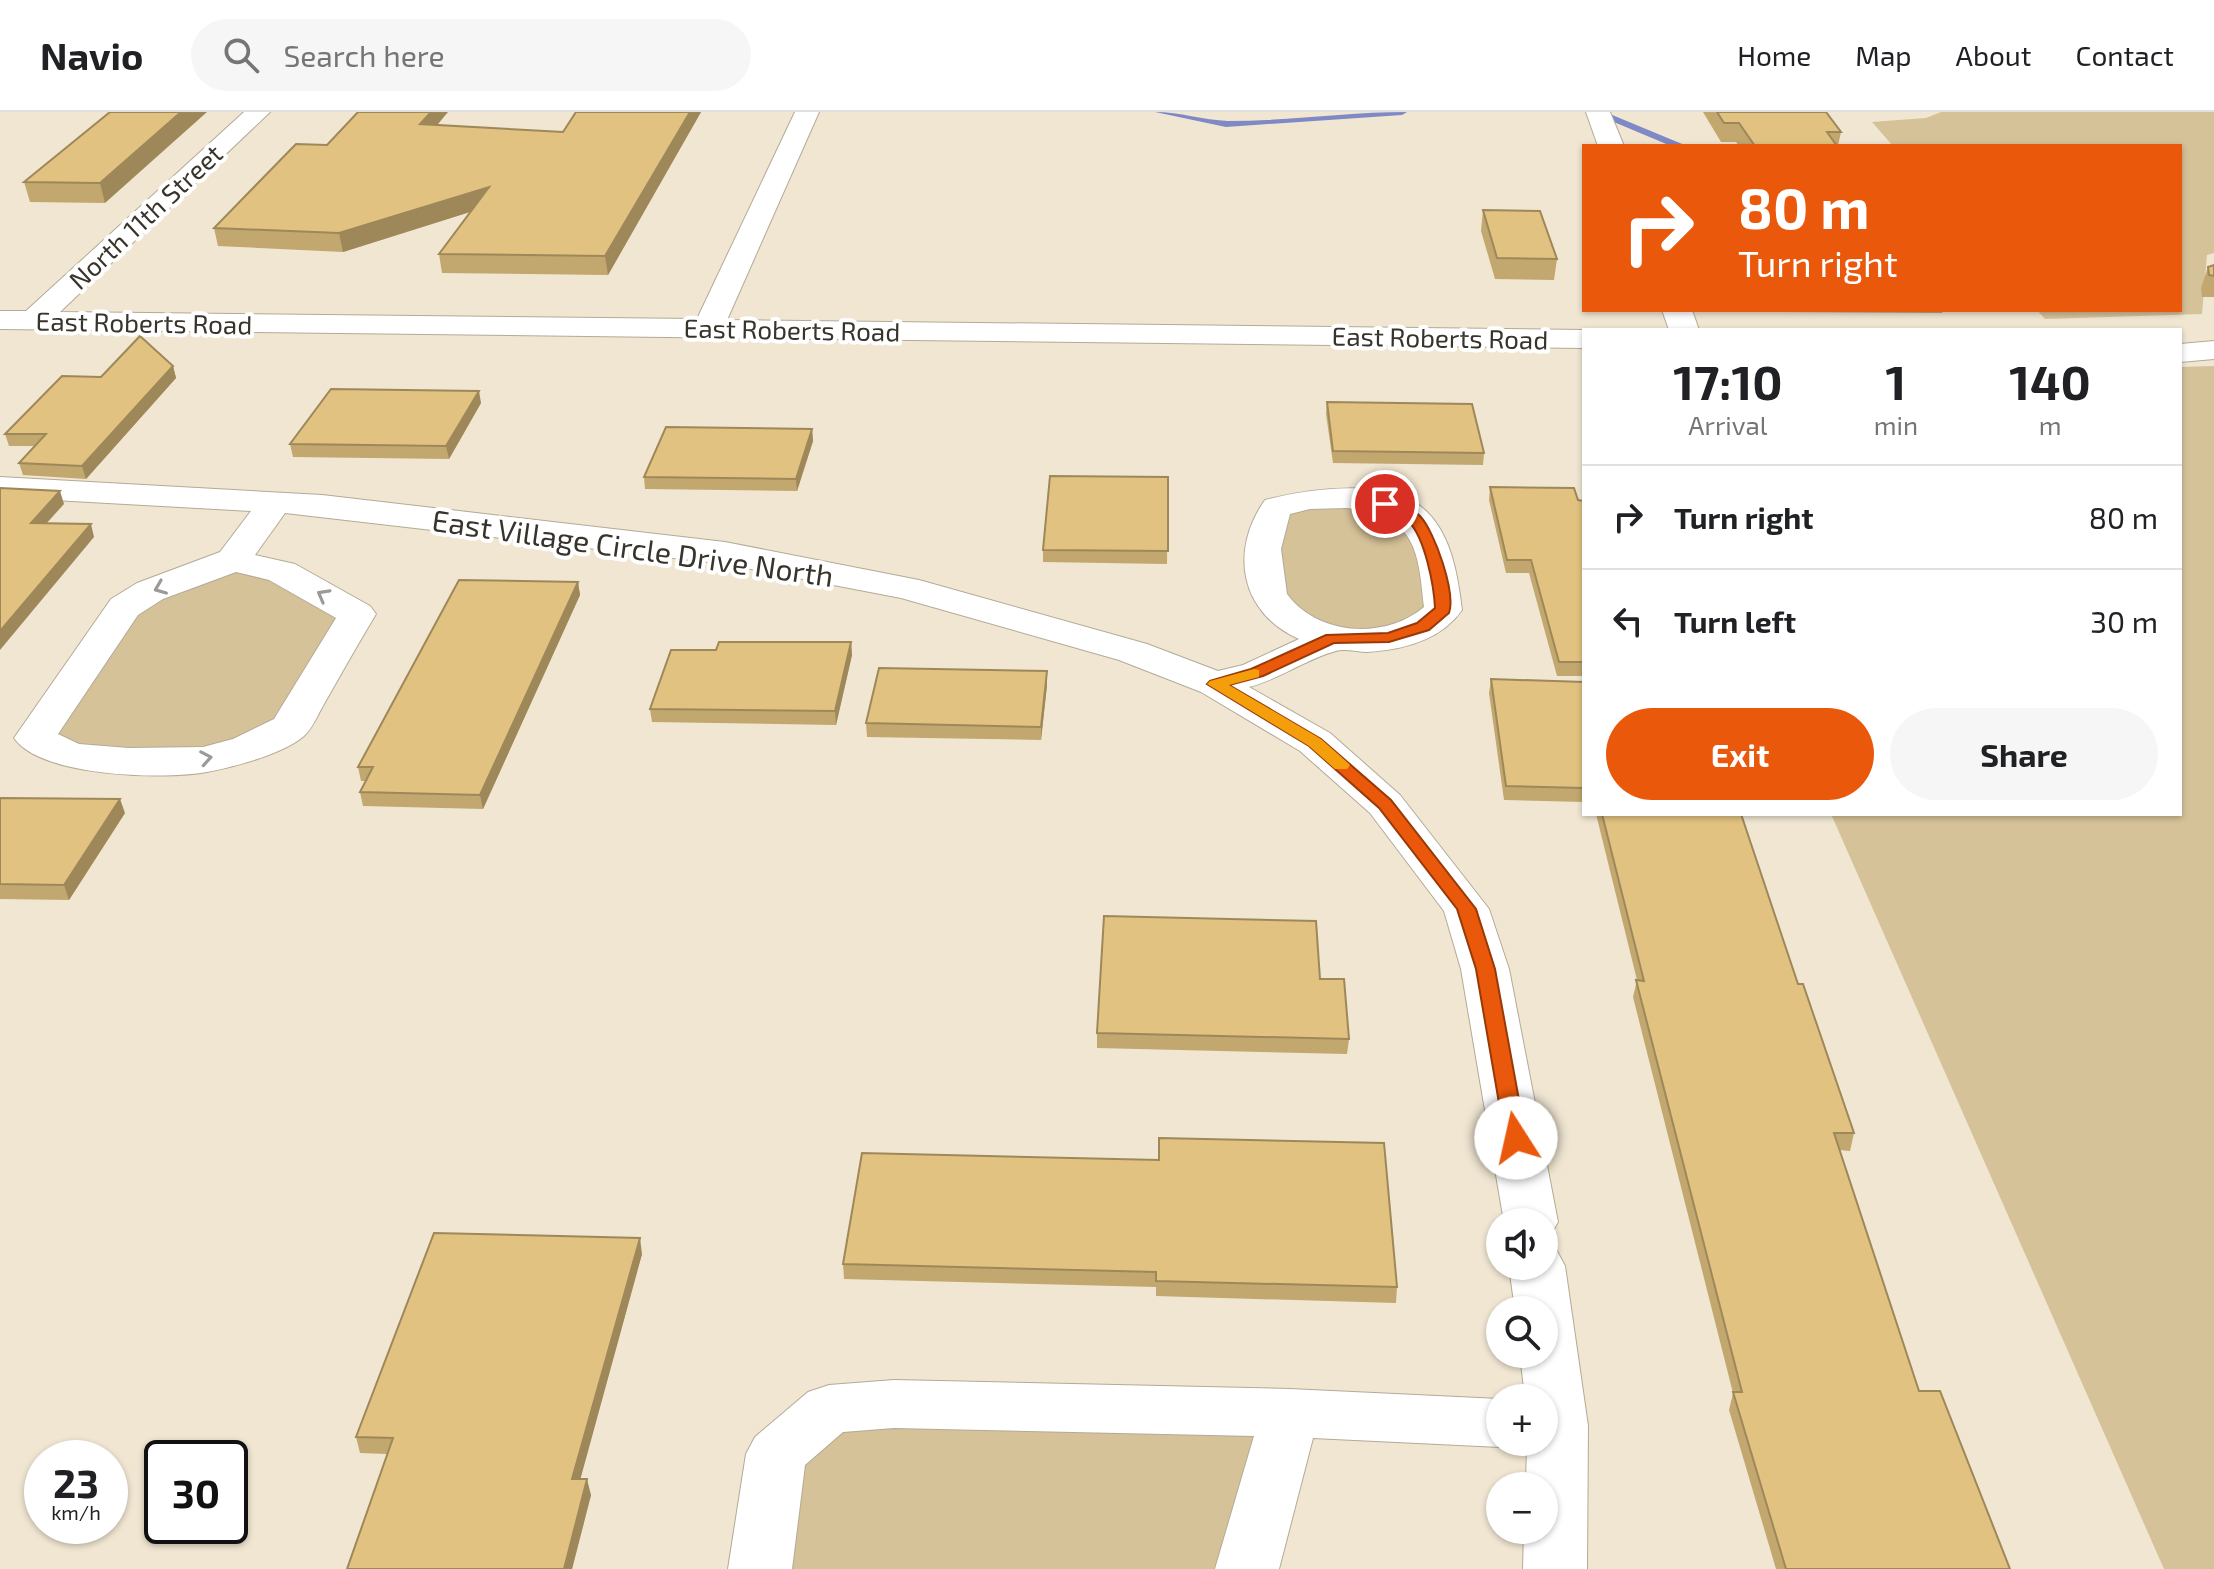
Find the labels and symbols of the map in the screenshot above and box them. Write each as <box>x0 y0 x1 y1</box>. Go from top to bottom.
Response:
street label: North 11th Street <box>62 137 228 295</box>
street label: East Roberts Road <box>36 305 252 339</box>
street label: East Roberts Road <box>684 312 900 346</box>
street label: East Roberts Road <box>1332 320 1548 354</box>
pin <box>1351 470 1419 538</box>
street label: East Village Circle Drive North <box>430 501 836 593</box>
one-way arrow <box>154 578 168 595</box>
one-way arrow <box>318 589 332 605</box>
one-way arrow <box>200 751 213 768</box>
position arrow <box>1474 1096 1558 1180</box>
speed limit sign: 30 <box>144 1440 248 1544</box>

